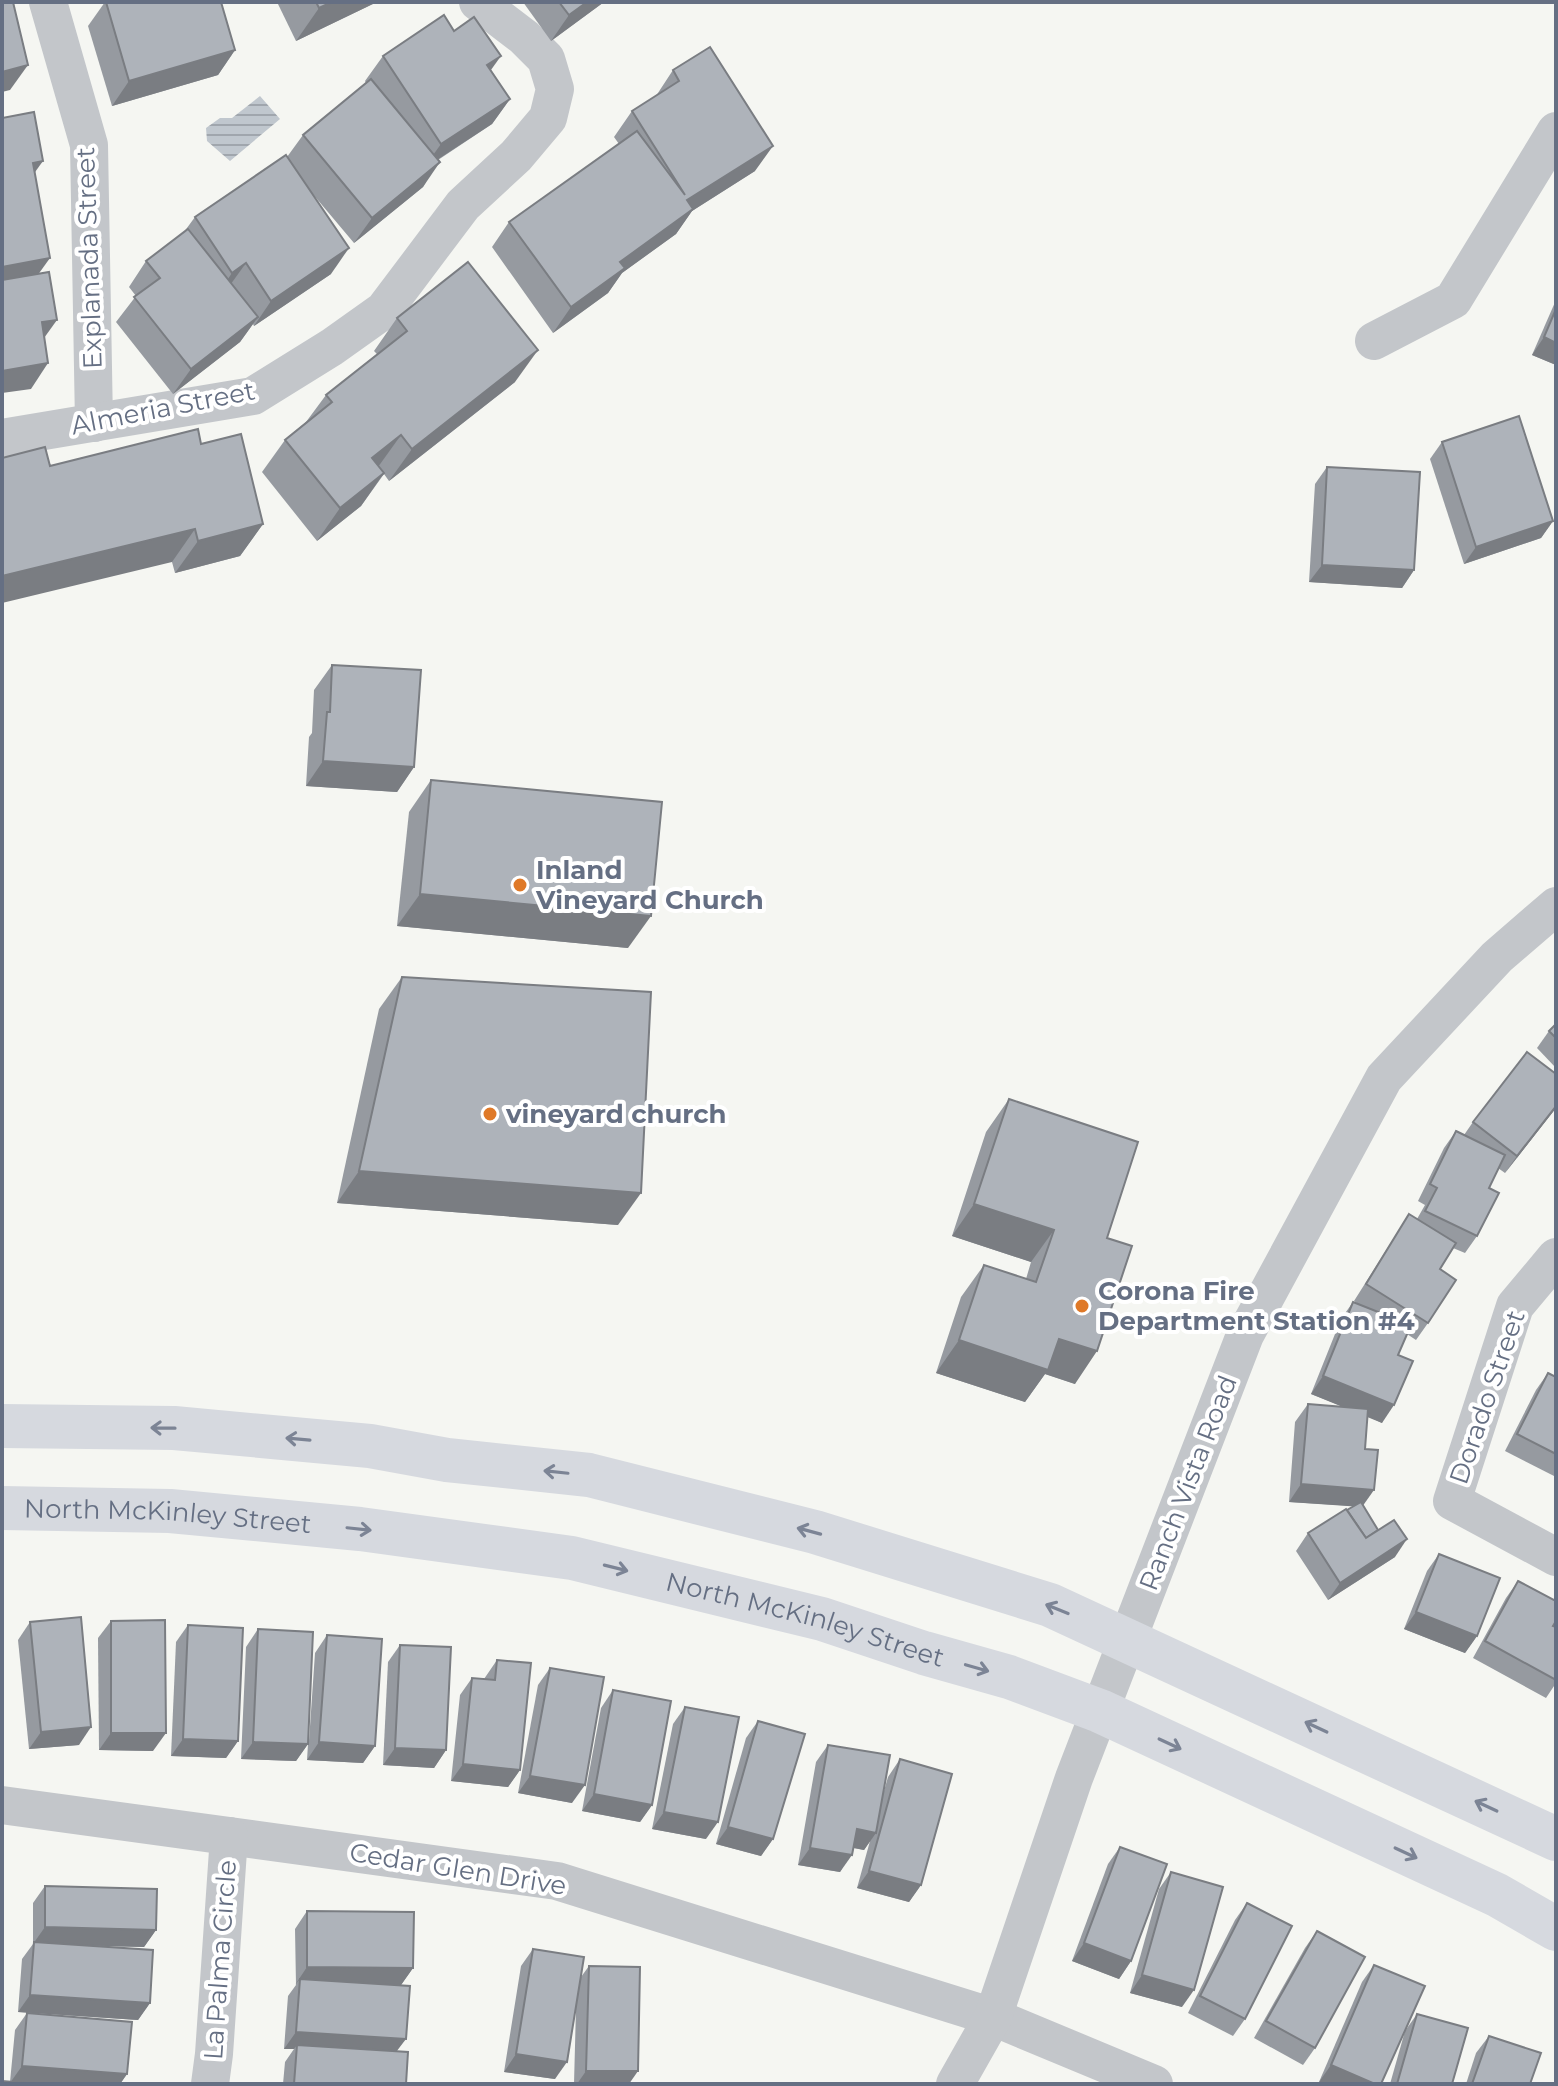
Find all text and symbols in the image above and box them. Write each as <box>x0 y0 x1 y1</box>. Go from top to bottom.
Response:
street label: Explanada Street <box>69 146 109 370</box>
street label: Almeria Street <box>68 374 258 442</box>
place label: Inland Vineyard Church <box>535 854 764 916</box>
marker: Inland Vineyard Church <box>511 876 529 894</box>
place label: vineyard church <box>505 1098 727 1130</box>
marker: vineyard church <box>481 1105 499 1123</box>
place label: Corona Fire Department Station #4 <box>1098 1275 1415 1337</box>
marker: Corona Fire Department Station #4 <box>1073 1297 1091 1315</box>
street label: Dorado Street <box>1442 1306 1532 1488</box>
street label: Ranch Vista Road <box>1132 1371 1244 1595</box>
one-way arrow <box>150 1420 177 1435</box>
one-way arrow <box>285 1431 312 1446</box>
one-way arrow <box>543 1464 570 1479</box>
street label: North McKinley Street <box>24 1492 313 1540</box>
one-way arrow <box>345 1521 372 1536</box>
one-way arrow <box>796 1523 822 1538</box>
one-way arrow <box>602 1562 628 1577</box>
street label: North McKinley Street <box>663 1565 948 1674</box>
one-way arrow <box>1045 1600 1070 1615</box>
one-way arrow <box>963 1661 989 1676</box>
one-way arrow <box>1304 1719 1328 1734</box>
one-way arrow <box>1158 1737 1182 1752</box>
one-way arrow <box>1474 1798 1498 1813</box>
street label: Cedar Glen Drive <box>347 1836 569 1902</box>
one-way arrow <box>1394 1846 1418 1861</box>
street label: La Palma Circle <box>197 1859 243 2061</box>

